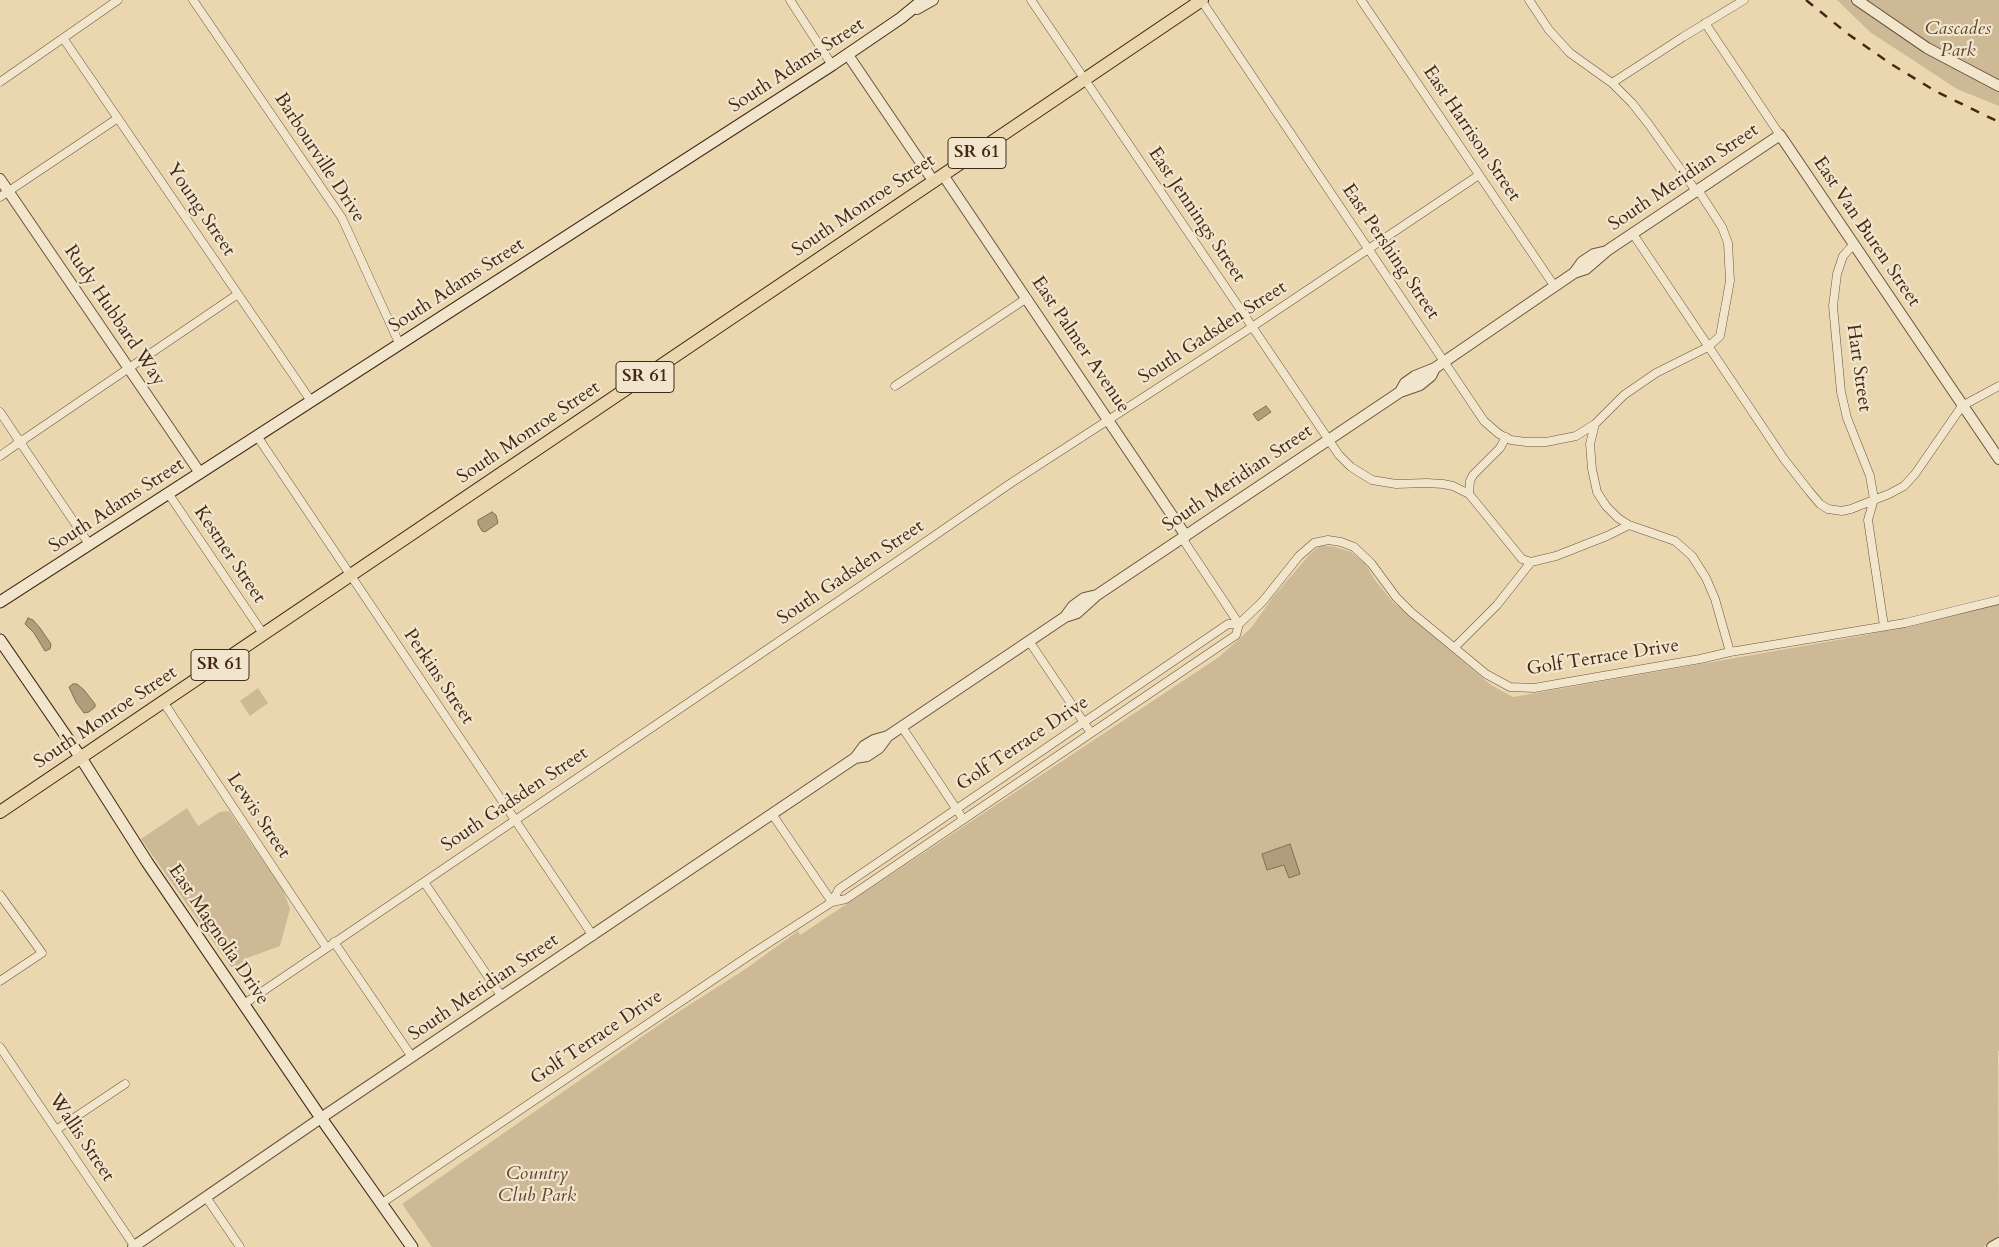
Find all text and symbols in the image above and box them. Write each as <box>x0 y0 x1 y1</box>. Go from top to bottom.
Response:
street label: South Adams Street <box>725 14 869 118</box>
park label: Cascades Park <box>1925 19 1991 63</box>
street label: East Harrison Street <box>1417 62 1525 206</box>
street label: Barbourville Drive <box>269 89 369 227</box>
street label: South Meridian Street <box>1605 119 1763 237</box>
road number: SR 61 <box>948 138 1006 168</box>
street label: East Jennings Street <box>1142 143 1250 287</box>
street label: South Monroe Street <box>788 150 940 262</box>
street label: East Van Buren Street <box>1807 153 1925 311</box>
street label: Young Street <box>161 159 239 261</box>
street label: East Pershing Street <box>1336 180 1444 324</box>
street label: South Adams Street <box>385 234 529 338</box>
street label: Rudy Hubbard Way <box>58 241 170 391</box>
street label: East Palmer Avenue <box>1026 272 1134 418</box>
street label: South Gadsden Street <box>1135 277 1291 389</box>
street label: Hart Street <box>1841 323 1875 413</box>
road number: SR 61 <box>616 362 674 392</box>
street label: South Monroe Street <box>453 377 605 489</box>
street label: South Meridian Street <box>1159 420 1317 538</box>
street label: South Adams Street <box>45 454 189 558</box>
street label: Kestner Street <box>188 502 270 608</box>
street label: South Gadsden Street <box>773 516 929 630</box>
street label: Perkins Street <box>398 625 478 729</box>
street label: Golf Terrace Drive <box>1525 635 1681 681</box>
road number: SR 61 <box>191 650 249 680</box>
street label: South Monroe Street <box>30 662 182 774</box>
street label: Golf Terrace Drive <box>953 691 1093 797</box>
street label: South Gadsden Street <box>437 743 593 857</box>
street label: Lewis Street <box>221 769 295 863</box>
street label: East Magnolia Drive <box>163 860 273 1010</box>
street label: South Meridian Street <box>405 929 563 1047</box>
street label: Golf Terrace Drive <box>527 985 667 1091</box>
street label: Wallis Street <box>43 1090 119 1186</box>
park label: Country Club Park <box>498 1164 576 1208</box>

